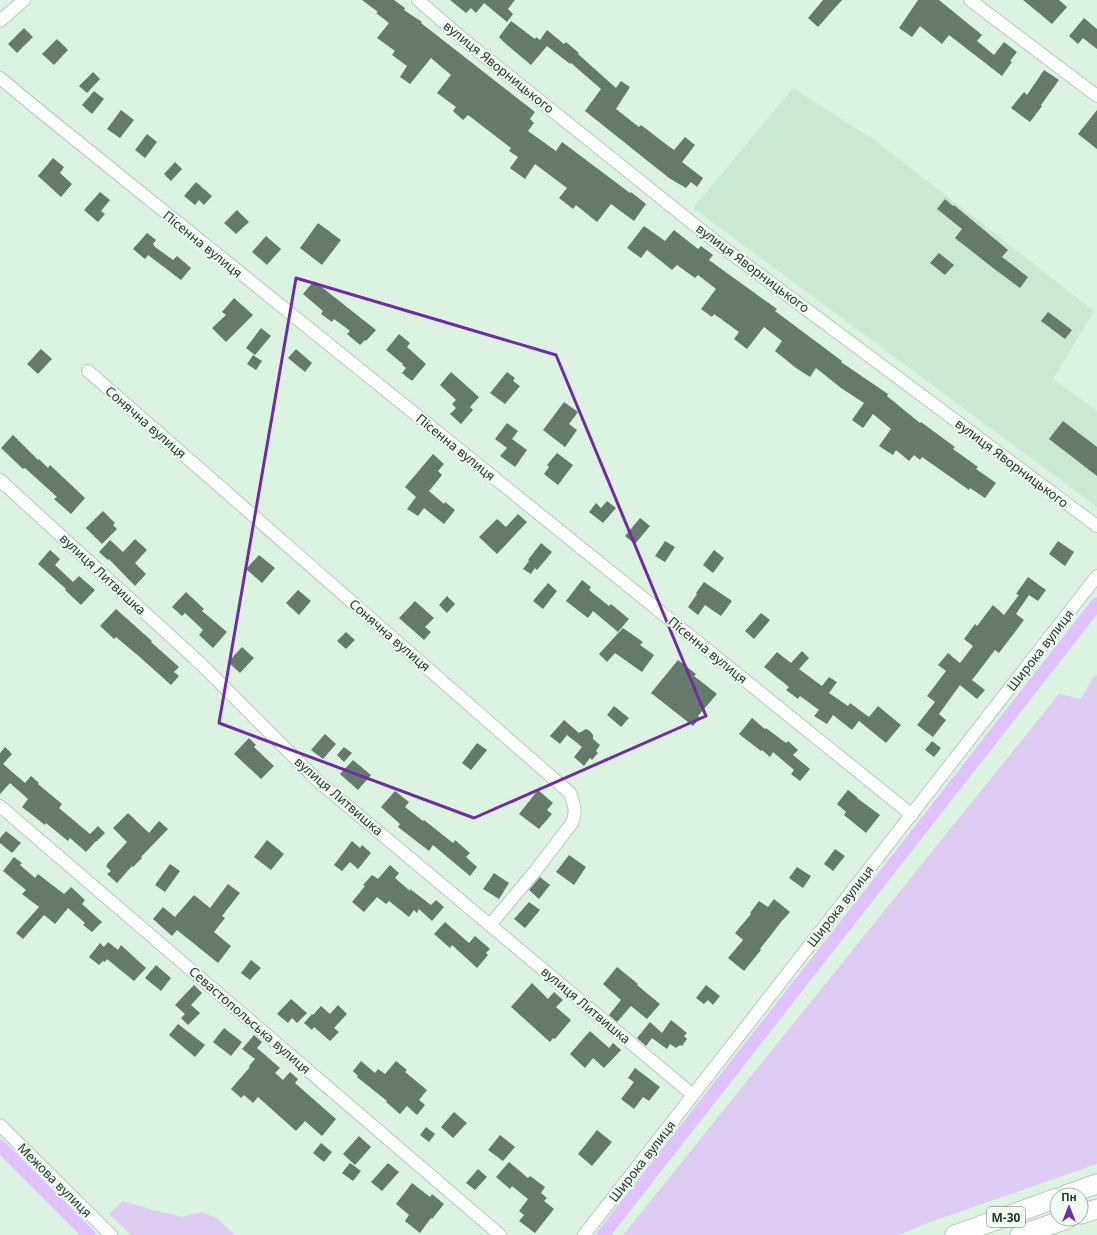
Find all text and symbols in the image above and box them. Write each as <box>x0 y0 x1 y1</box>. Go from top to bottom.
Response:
street label: вулиця Яворницького <box>440 17 558 117</box>
street label: Пісенна вулиця <box>160 206 246 282</box>
street label: вулиця Яворницького <box>693 219 814 317</box>
street label: Сонячна вулиця <box>102 382 190 462</box>
street label: Пісенна вулиця <box>413 409 499 485</box>
street label: вулиця Яворницького <box>952 414 1073 512</box>
street label: вулиця Литвишка <box>56 529 150 619</box>
street label: Сонячна вулиця <box>346 595 434 675</box>
street label: Широка вулиця <box>1003 606 1077 694</box>
street label: Пісенна вулиця <box>665 612 751 688</box>
street label: вулиця Литвишка <box>291 753 387 839</box>
street label: Широка вулиця <box>803 862 877 950</box>
street label: Севастопольська вулиця <box>185 962 315 1078</box>
street label: вулиця Литвишка <box>537 962 635 1048</box>
street label: Широка вулиця <box>605 1117 679 1205</box>
street label: Межова вулиця <box>14 1139 96 1221</box>
north arrow <box>1049 1187 1089 1227</box>
text: Пн <box>1061 1189 1077 1204</box>
road number: М-30 <box>987 1207 1025 1227</box>

